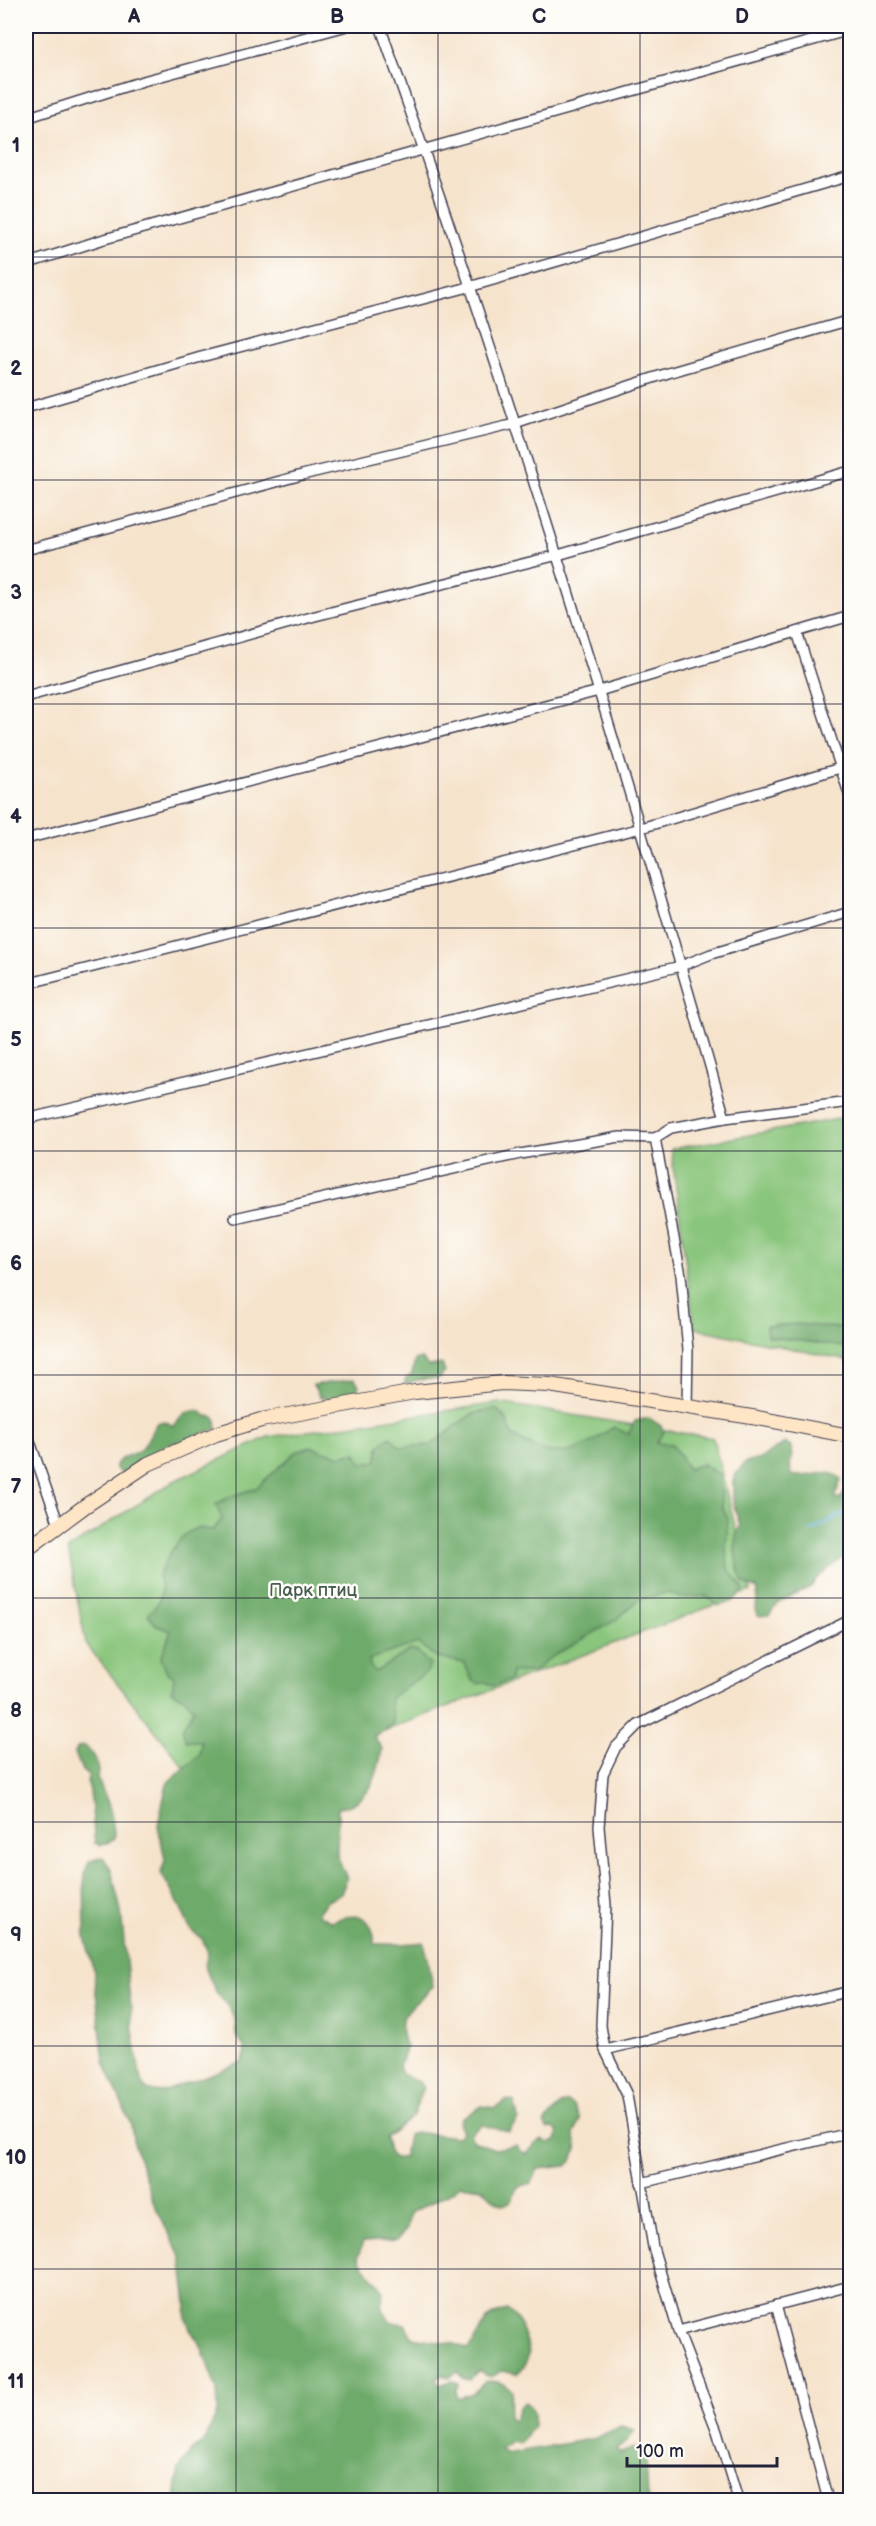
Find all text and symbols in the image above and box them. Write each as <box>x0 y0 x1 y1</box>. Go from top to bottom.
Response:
text: A <box>127 5 141 29</box>
text: B <box>330 5 344 29</box>
text: C <box>532 5 546 29</box>
text: D <box>735 5 749 29</box>
text: 1 <box>12 134 20 158</box>
text: 2 <box>10 357 22 381</box>
text: 3 <box>10 581 22 605</box>
text: 4 <box>10 805 22 829</box>
text: 5 <box>10 1028 22 1052</box>
text: 6 <box>10 1252 22 1276</box>
text: 7 <box>10 1475 22 1499</box>
park label: Парк птиц <box>269 1580 357 1601</box>
text: 8 <box>10 1699 22 1723</box>
text: 9 <box>10 1923 22 1947</box>
text: 10 <box>6 2146 26 2170</box>
text: 11 <box>8 2370 24 2394</box>
scale bar <box>627 2430 777 2468</box>
text: 100 m <box>636 2441 684 2462</box>

